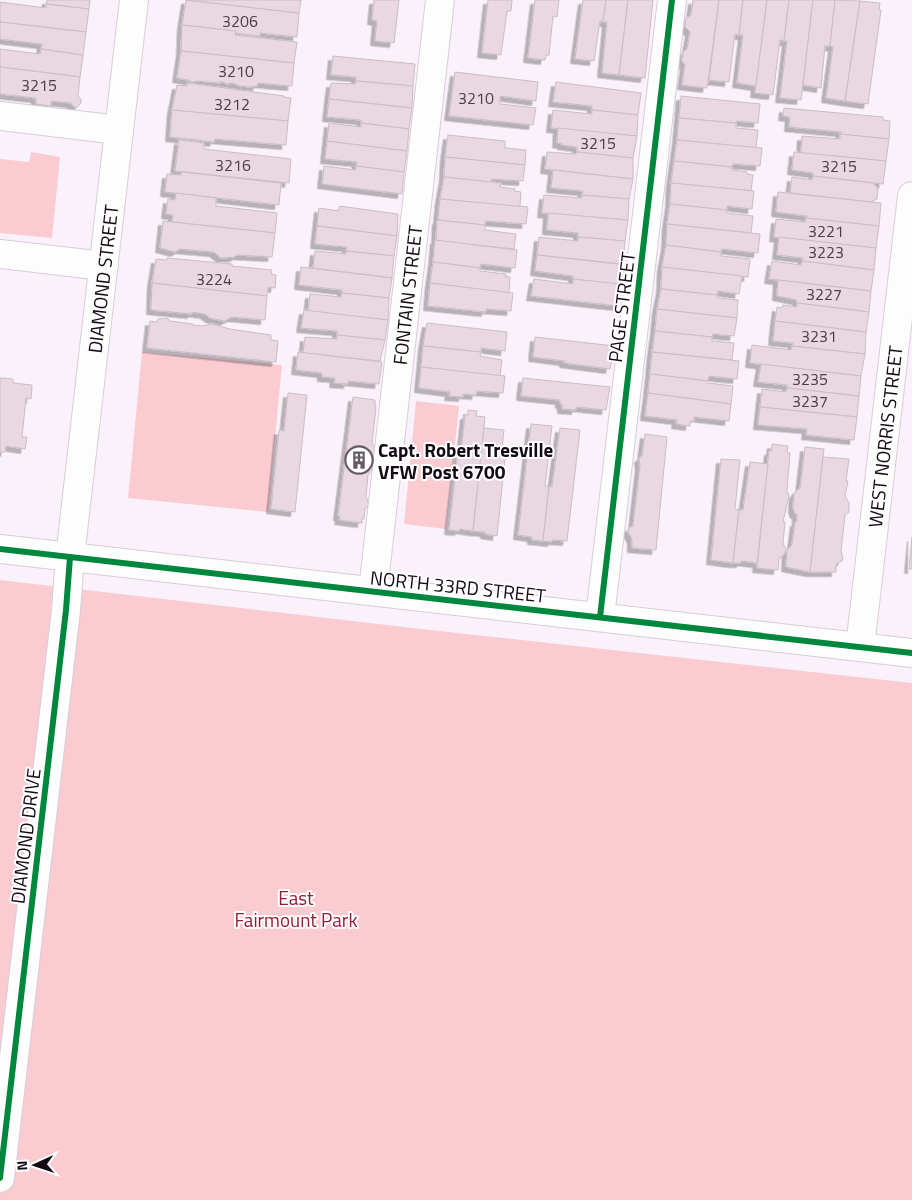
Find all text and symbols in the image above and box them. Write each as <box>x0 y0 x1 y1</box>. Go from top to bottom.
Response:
house number: 3206 <box>222 9 258 33</box>
house number: 3210 <box>218 59 254 83</box>
house number: 3215 <box>21 73 57 97</box>
house number: 3210 <box>458 86 494 110</box>
house number: 3212 <box>214 92 250 116</box>
house number: 3215 <box>580 131 616 155</box>
house number: 3216 <box>215 153 251 177</box>
house number: 3215 <box>821 154 857 178</box>
street label: DIAMOND STREET <box>79 203 125 355</box>
house number: 3221 <box>808 219 844 243</box>
street label: FONTAIN STREET <box>384 223 429 366</box>
house number: 3223 <box>808 240 844 264</box>
street label: PAGE STREET <box>600 250 642 364</box>
house number: 3224 <box>196 267 232 291</box>
house number: 3227 <box>806 282 842 306</box>
house number: 3231 <box>801 324 837 348</box>
street label: WEST NORRIS STREET <box>859 344 909 529</box>
house number: 3235 <box>792 367 828 391</box>
house number: 3237 <box>792 389 828 413</box>
place label: Capt. Robert Tresville VFW Post 6700 <box>378 435 554 486</box>
building icon: Capt. Robert Tresville VFW Post 6700 <box>344 445 374 475</box>
street label: NORTH 33RD STREET <box>369 562 547 610</box>
street label: DIAMOND DRIVE <box>2 767 48 905</box>
park label: East Fairmount Park <box>235 883 358 934</box>
north arrow <box>10 1140 60 1190</box>
text: N <box>11 1160 32 1171</box>

